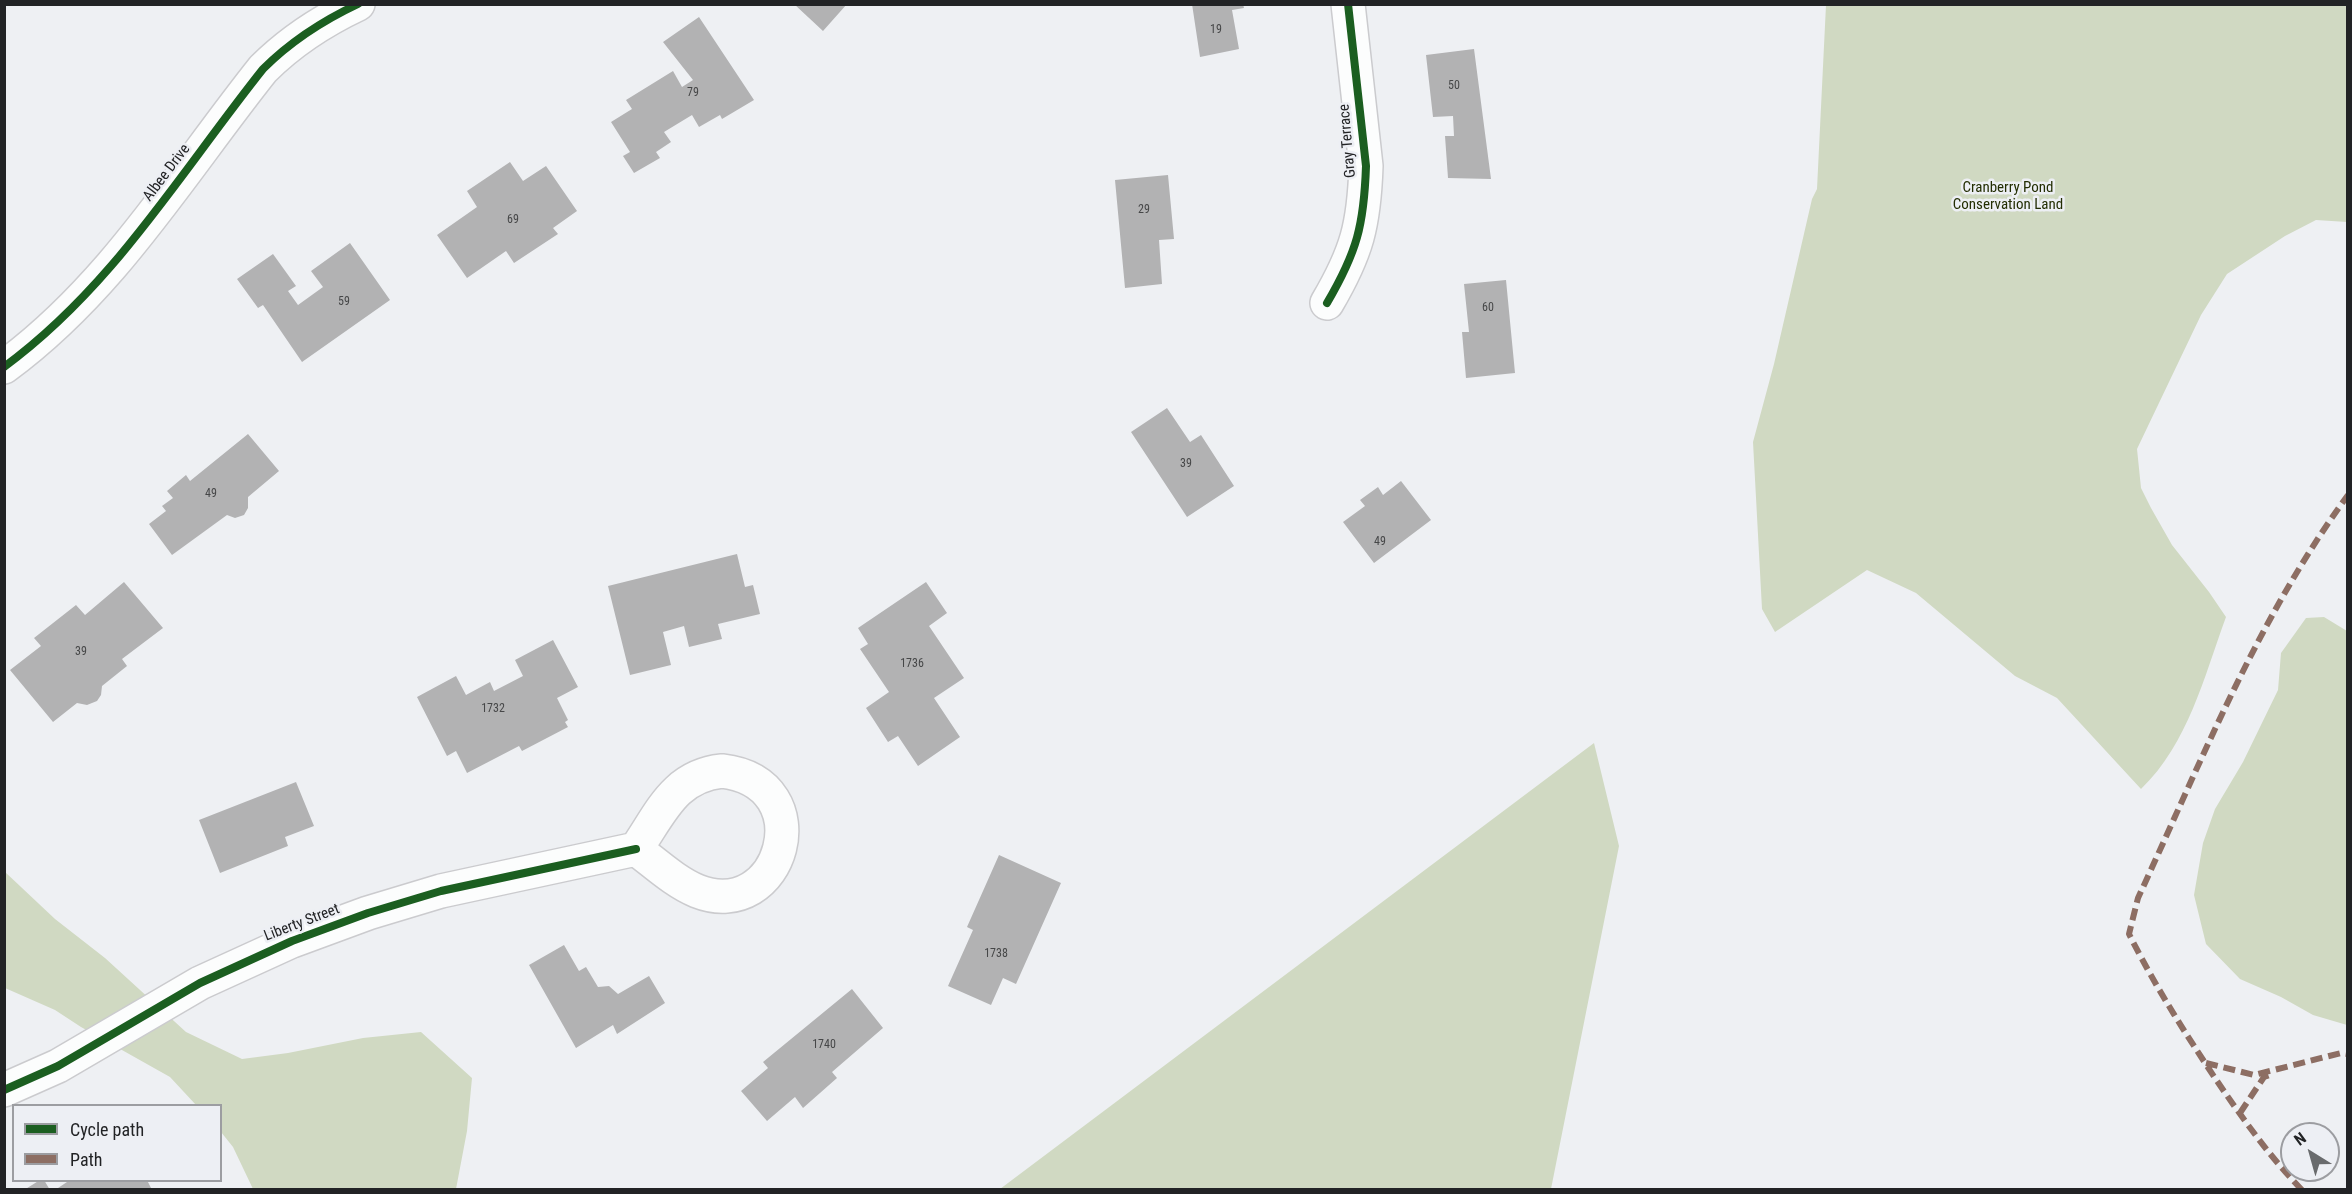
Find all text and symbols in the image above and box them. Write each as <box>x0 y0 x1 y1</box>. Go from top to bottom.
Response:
house number: 19 <box>1210 23 1222 37</box>
house number: 50 <box>1448 79 1460 93</box>
house number: 79 <box>687 86 699 100</box>
street label: Gray Terrace <box>1336 103 1360 179</box>
street label: Albee Drive <box>140 141 194 205</box>
park label: Cranberry Pond Conservation Land <box>1953 179 2063 214</box>
house number: 29 <box>1138 203 1150 217</box>
house number: 69 <box>507 213 519 227</box>
house number: 59 <box>338 295 350 309</box>
house number: 60 <box>1482 301 1494 315</box>
house number: 39 <box>1180 457 1192 471</box>
house number: 49 <box>205 487 217 501</box>
house number: 49 <box>1374 535 1386 549</box>
house number: 39 <box>75 645 87 659</box>
house number: 1736 <box>900 657 924 671</box>
house number: 1732 <box>481 702 505 716</box>
street label: Liberty Street <box>262 900 342 946</box>
house number: 1738 <box>984 947 1008 961</box>
house number: 1740 <box>812 1038 836 1052</box>
legend <box>12 1104 222 1182</box>
text: Cycle path <box>70 1119 144 1140</box>
north arrow <box>2280 1122 2340 1182</box>
text: N <box>2290 1128 2310 1149</box>
text: Path <box>70 1149 103 1170</box>

